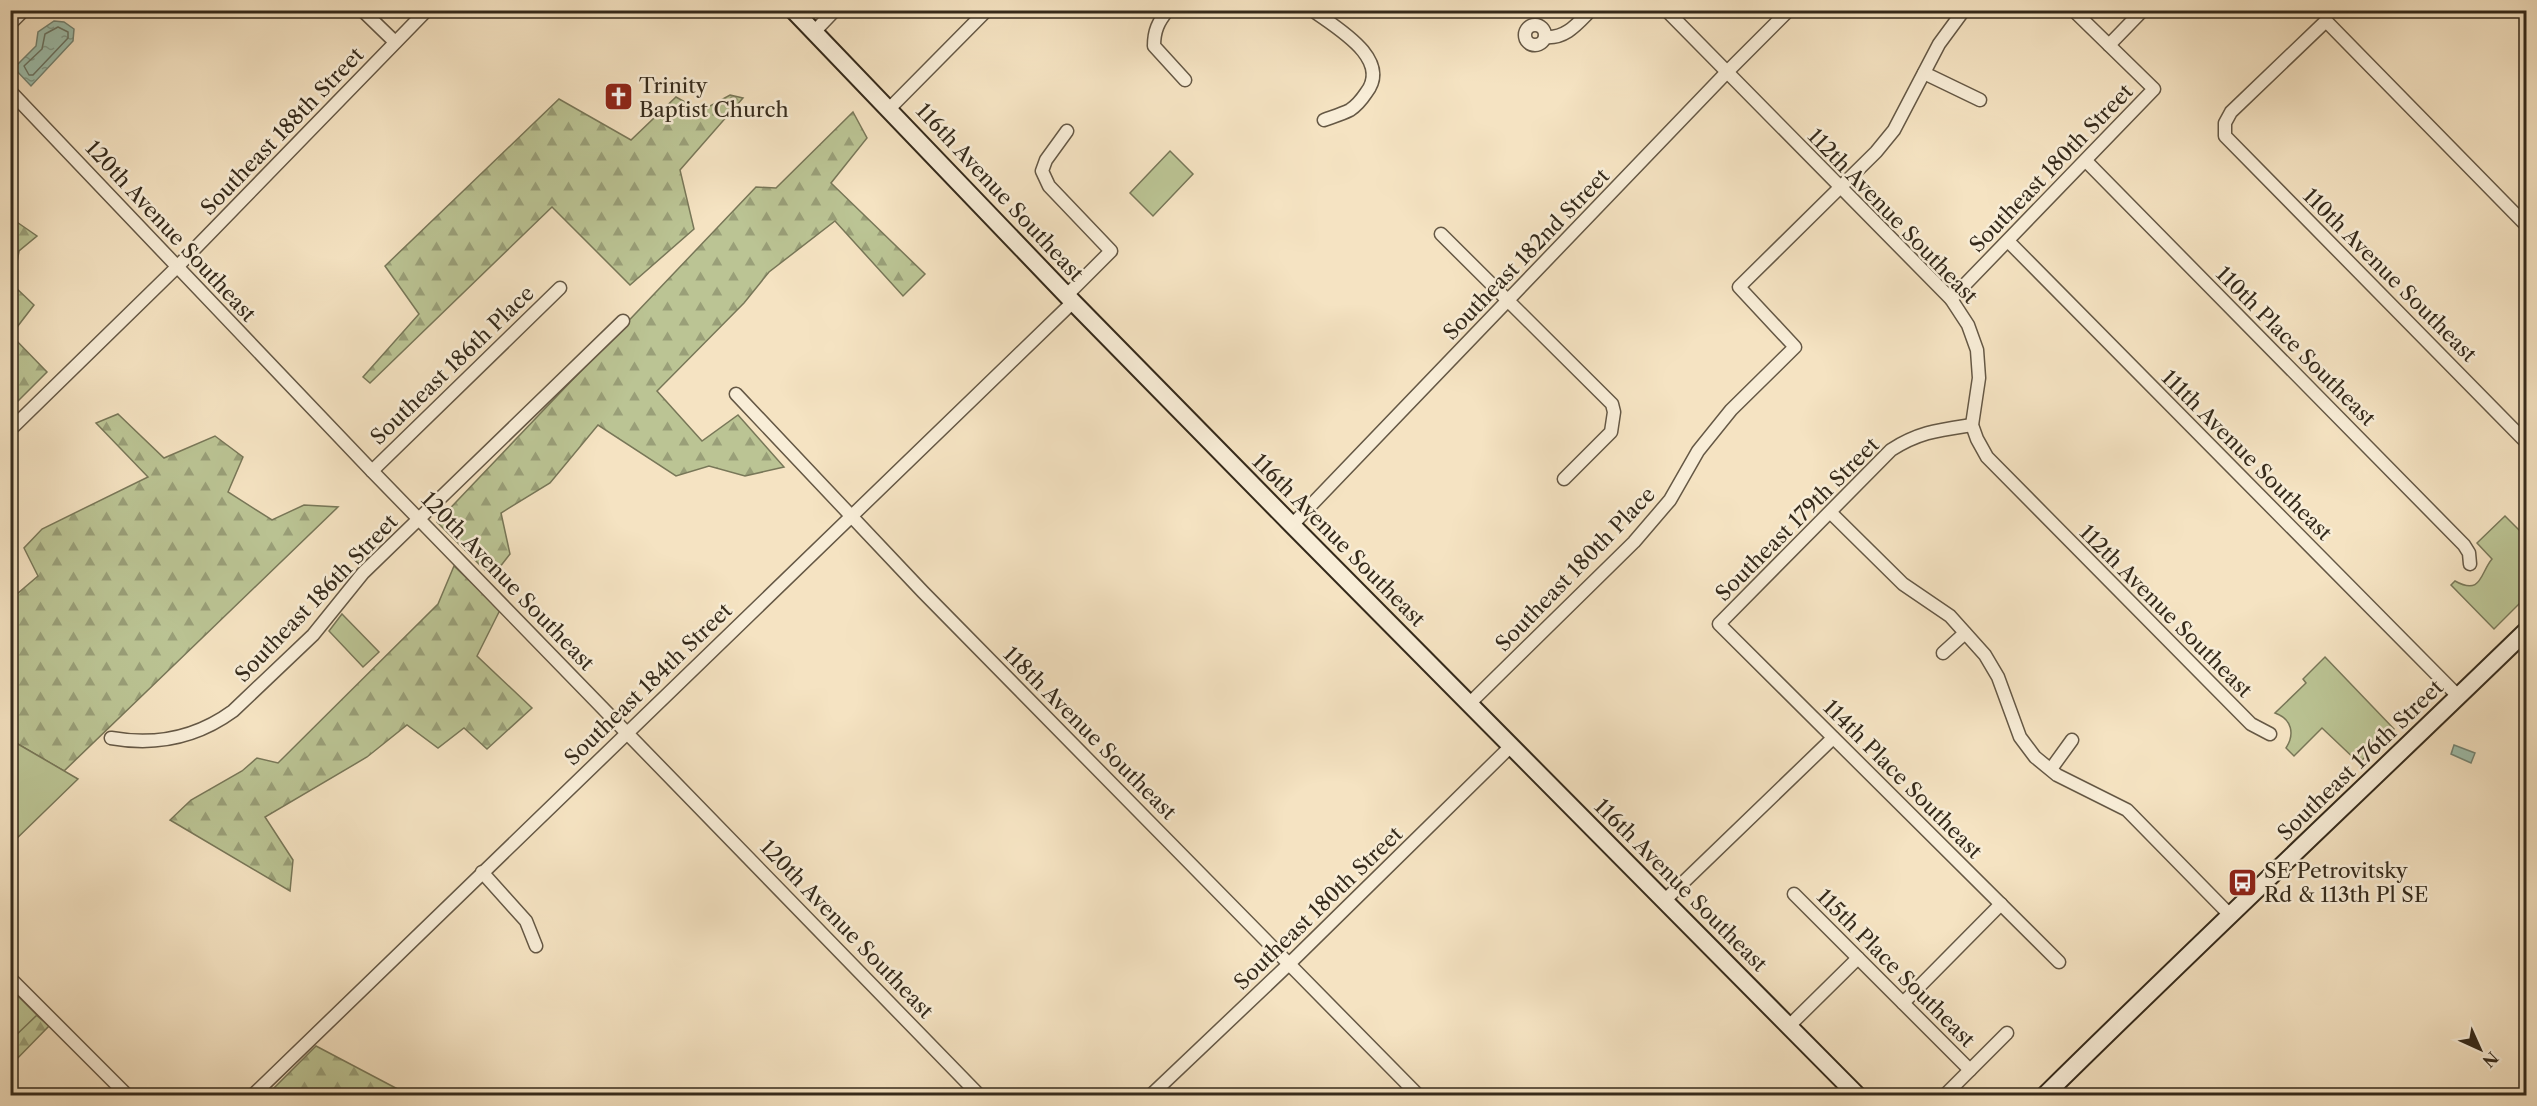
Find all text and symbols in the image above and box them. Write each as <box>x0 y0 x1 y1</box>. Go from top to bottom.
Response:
street label: Southeast 188th Street <box>195 42 369 220</box>
place label: Trinity Baptist Church <box>639 73 789 122</box>
street label: Southeast 180th Street <box>1964 78 2138 257</box>
church icon: Trinity Baptist Church <box>602 81 634 113</box>
street label: 116th Avenue Southeast <box>911 98 1089 286</box>
street label: 112th Avenue Southeast <box>1803 123 1984 309</box>
street label: 120th Avenue Southeast <box>81 135 262 327</box>
street label: Southeast 182nd Street <box>1438 163 1615 345</box>
street label: 110th Avenue Southeast <box>2298 183 2482 367</box>
street label: 110th Place Southeast <box>2211 261 2381 431</box>
street label: Southeast 186th Place <box>365 280 539 450</box>
street label: 111th Avenue Southeast <box>2157 365 2338 546</box>
street label: Southeast 179th Street <box>1710 432 1884 606</box>
street label: 116th Avenue Southeast <box>1248 449 1431 632</box>
street label: Southeast 180th Place <box>1490 482 1660 656</box>
street label: 120th Avenue Southeast <box>416 487 600 676</box>
street label: Southeast 186th Street <box>230 509 403 687</box>
street label: 112th Avenue Southeast <box>2075 520 2258 703</box>
street label: Southeast 184th Street <box>559 597 737 770</box>
street label: 118th Avenue Southeast <box>998 641 1182 825</box>
street label: Southeast 176th Street <box>2272 674 2448 846</box>
street label: 114th Place Southeast <box>1819 695 1988 864</box>
street label: 116th Avenue Southeast <box>1590 794 1773 977</box>
street label: Southeast 180th Street <box>1229 821 1408 995</box>
street label: 120th Avenue Southeast <box>755 835 939 1024</box>
place label: SE Petrovitsky Rd & 113th Pl SE <box>2264 858 2428 907</box>
bus stop icon: SE Petrovitsky Rd & 113th Pl SE <box>2227 866 2259 898</box>
street label: 115th Place Southeast <box>1812 884 1981 1053</box>
north arrow <box>2450 1019 2510 1079</box>
text: N <box>2479 1048 2503 1072</box>

